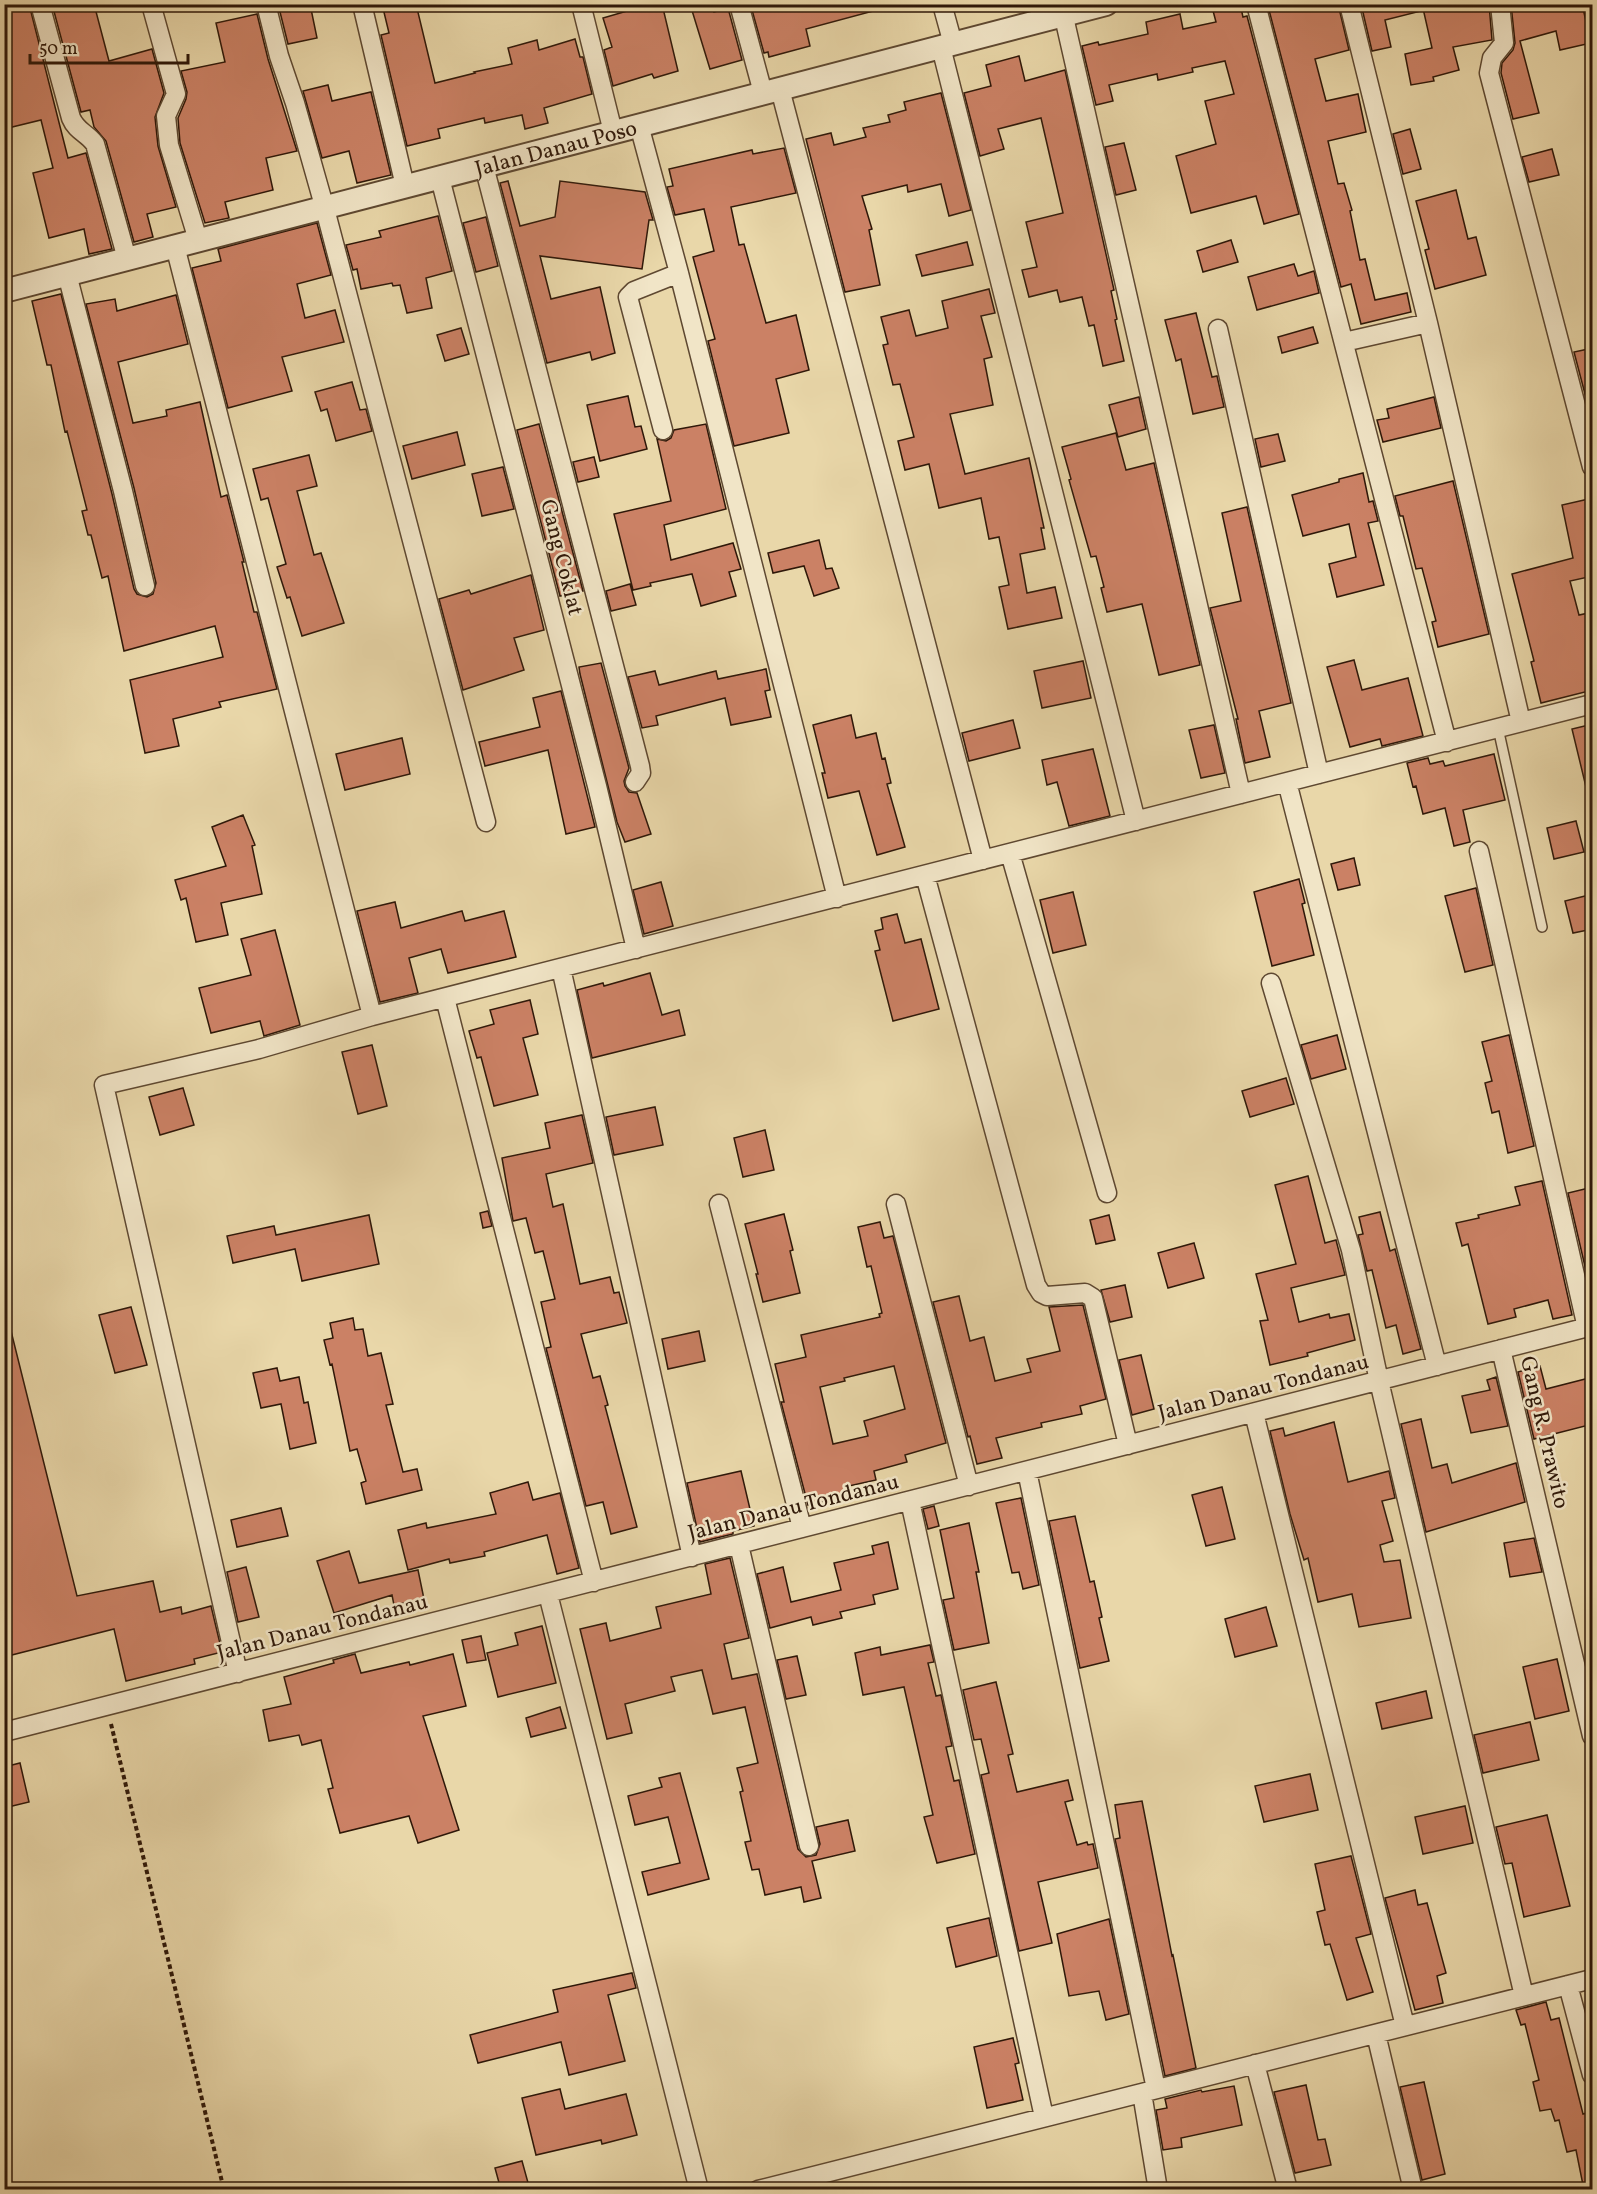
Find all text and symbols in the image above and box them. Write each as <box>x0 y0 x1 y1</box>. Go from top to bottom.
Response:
scale bar <box>30 27 188 65</box>
text: 50 m <box>39 37 78 62</box>
street label: Jalan Danau Poso <box>472 114 641 186</box>
street label: Gang Coklat <box>531 496 590 619</box>
street label: Jalan Danau Tondanau <box>1155 1347 1372 1430</box>
street label: Gang R. Prawito <box>1511 1353 1576 1512</box>
street label: Jalan Danau Tondanau <box>685 1467 902 1550</box>
street label: Jalan Danau Tondanau <box>214 1587 431 1670</box>

